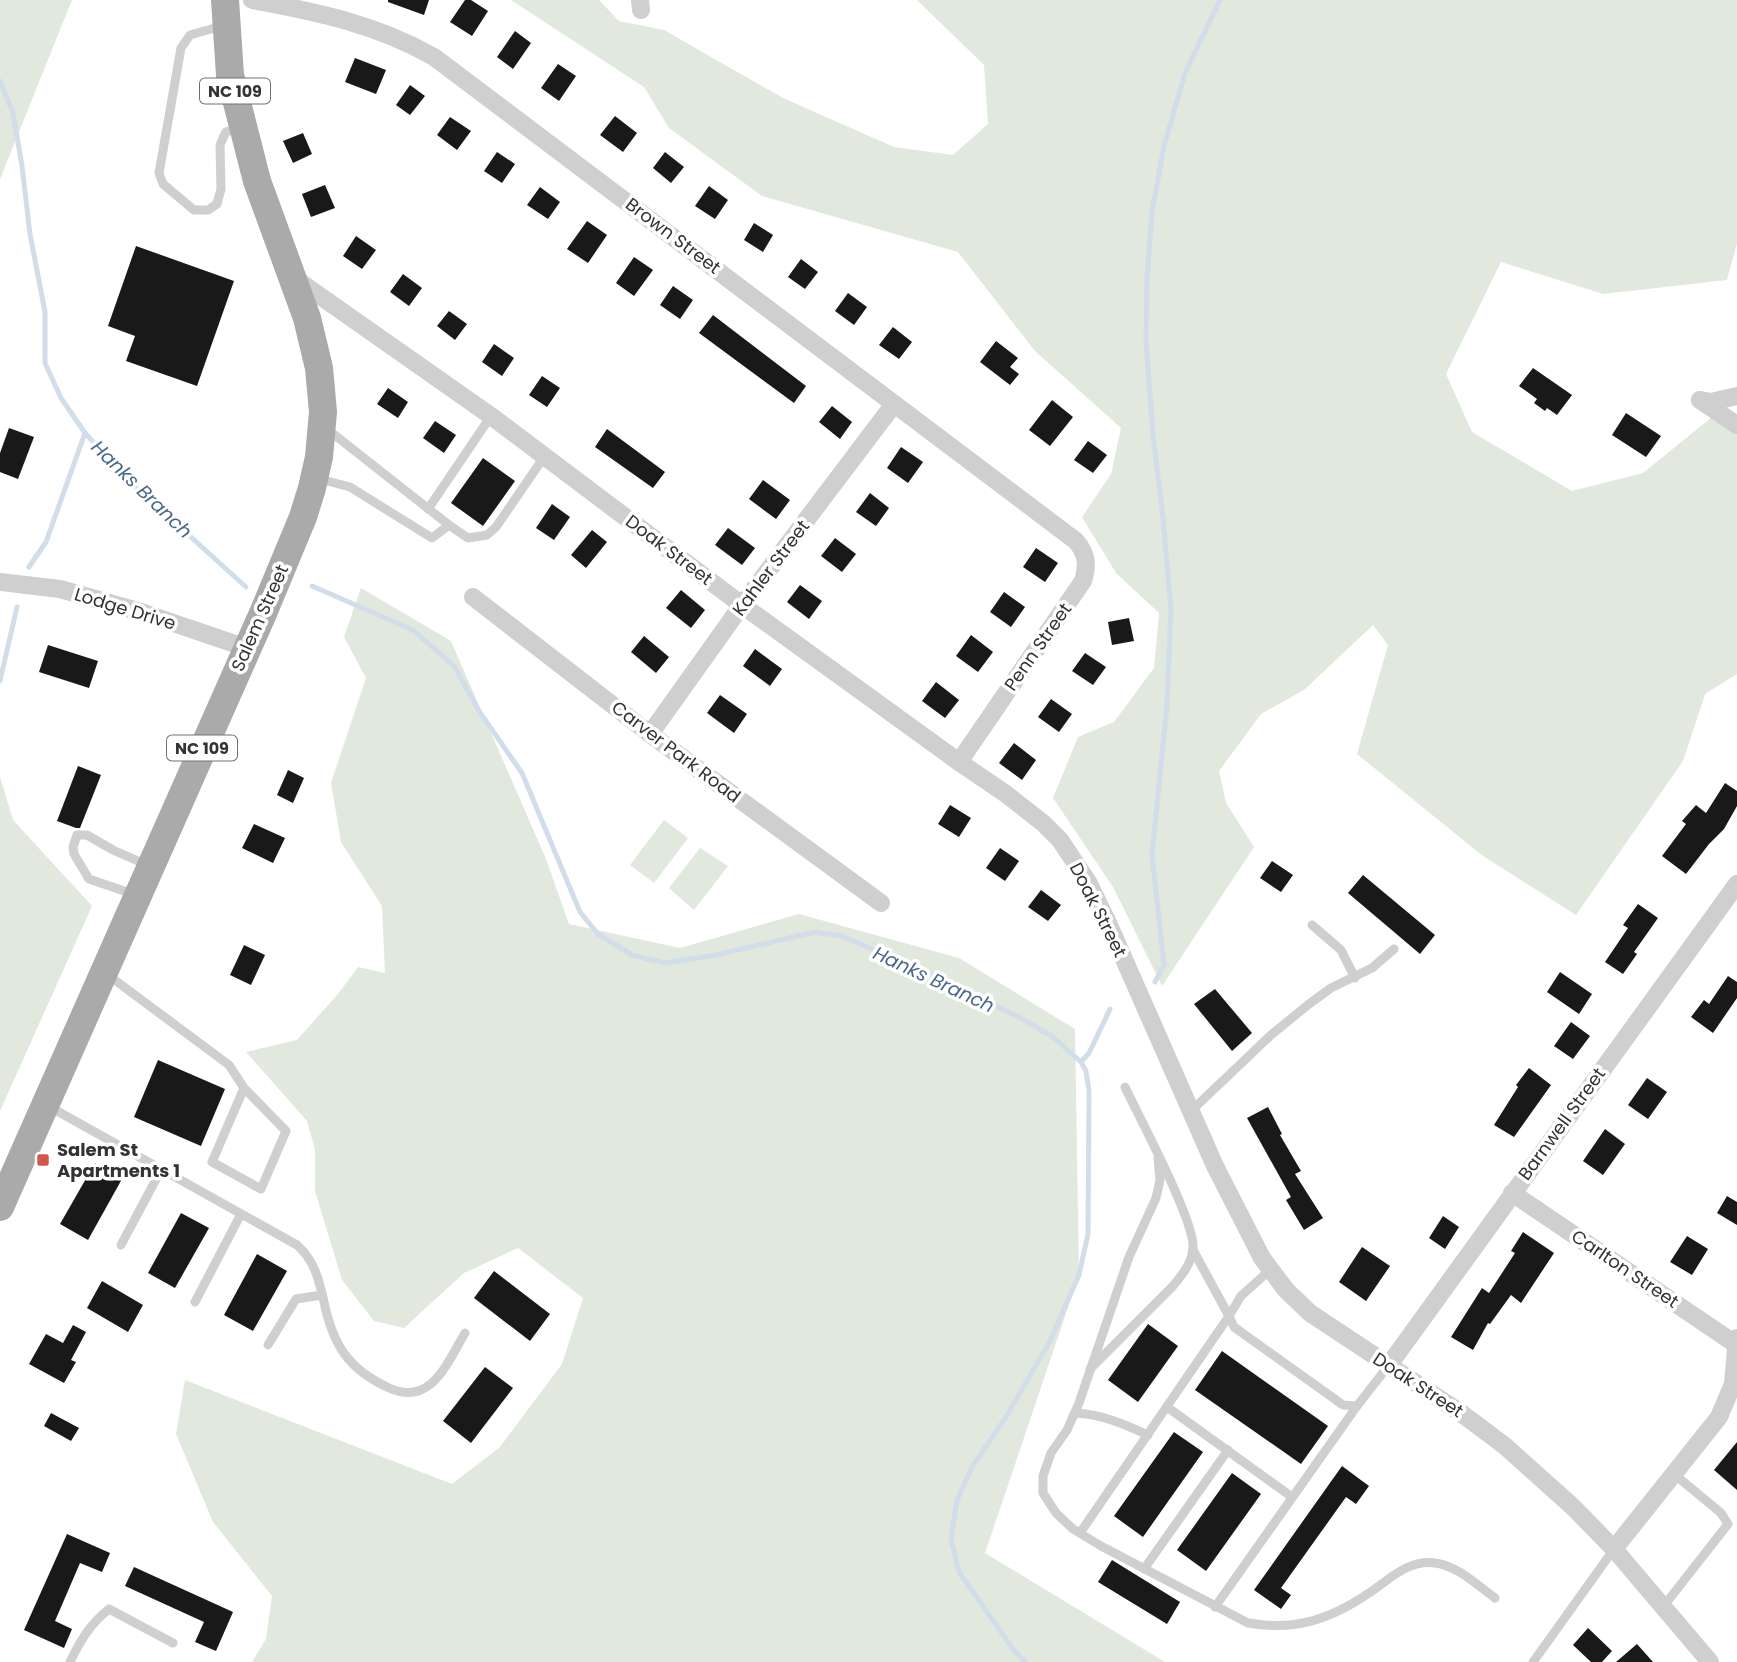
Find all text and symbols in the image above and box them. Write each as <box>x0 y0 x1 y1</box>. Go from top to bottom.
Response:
road number: NC 109 <box>200 78 270 104</box>
street label: Brown Street <box>621 192 726 280</box>
water label: Hanks Branch <box>85 434 198 545</box>
street label: Doak Street <box>621 509 718 591</box>
street label: Kahler Street <box>726 515 815 621</box>
street label: Salem Street <box>225 560 294 675</box>
street label: Lodge Drive <box>71 581 179 636</box>
street label: Penn Street <box>998 598 1077 696</box>
street label: Carver Park Road <box>607 695 746 808</box>
road number: NC 109 <box>167 736 237 761</box>
street label: Doak Street <box>1064 858 1133 961</box>
water label: Hanks Branch <box>869 940 999 1019</box>
street label: Barnwell Street <box>1512 1062 1611 1185</box>
place label: Salem St Apartments 1 <box>57 1137 180 1183</box>
marker: Salem St Apartments 1 <box>35 1152 51 1168</box>
street label: Carlton Street <box>1567 1223 1684 1314</box>
street label: Doak Street <box>1368 1346 1468 1423</box>

